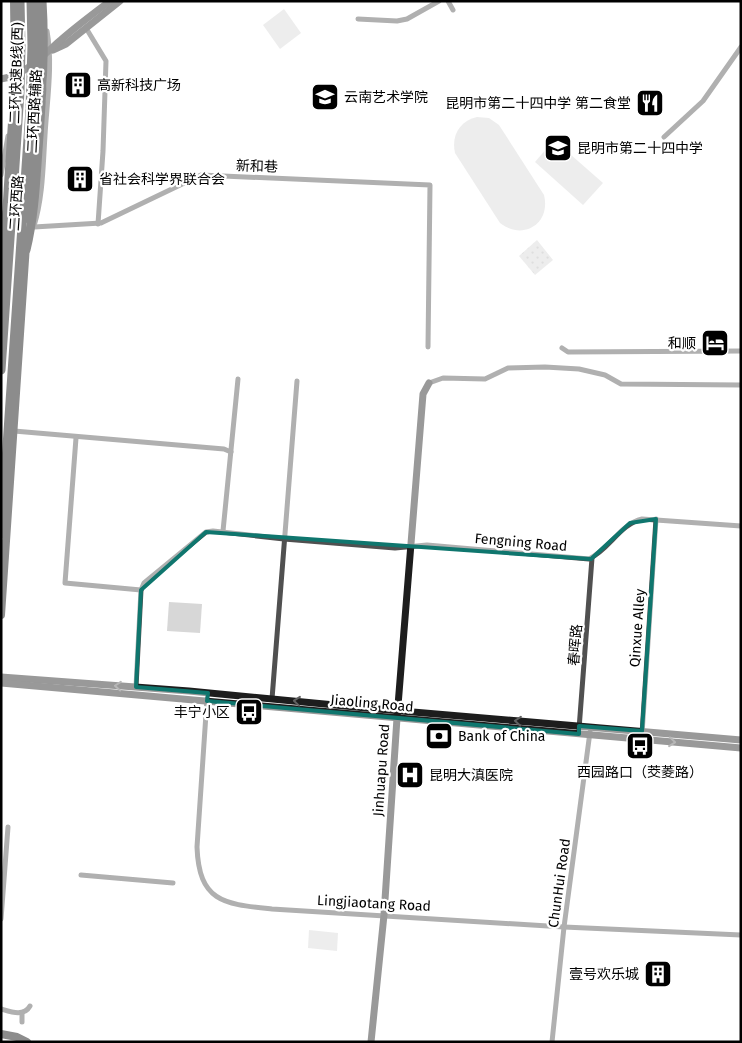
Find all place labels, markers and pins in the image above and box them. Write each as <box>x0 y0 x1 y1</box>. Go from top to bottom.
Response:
building icon: 高新科技广场 <box>63 70 93 100</box>
place label: 高新科技广场 <box>97 77 181 94</box>
school or university icon: 云南艺术学院 <box>310 82 340 112</box>
restaurant icon: 昆明市第二十四中学 第二食堂 <box>635 88 665 118</box>
place label: 云南艺术学院 <box>344 89 428 106</box>
place label: 昆明市第二十四中学 第二食堂 <box>445 95 631 112</box>
school or university icon: 昆明市第二十四中学 <box>543 133 573 163</box>
place label: 昆明市第二十四中学 <box>577 140 703 157</box>
building icon: 省社会科学界联合会 <box>65 164 95 194</box>
place label: 省社会科学界联合会 <box>99 171 225 188</box>
hotel icon: 和顺 <box>700 328 730 358</box>
place label: 和顺 <box>668 335 696 352</box>
bus stop icon: 丰宁小区 <box>234 697 264 727</box>
place label: 丰宁小区 <box>174 704 230 721</box>
bank icon: Bank of China <box>424 721 454 751</box>
place label: Bank of China <box>458 728 545 745</box>
bus stop icon: 西园路口（茭菱路） <box>625 731 655 761</box>
hospital icon: 昆明大滇医院 <box>395 760 425 790</box>
place label: 西园路口（茭菱路） <box>577 764 703 781</box>
place label: 昆明大滇医院 <box>429 767 513 784</box>
building icon: 壹号欢乐城 <box>643 959 673 989</box>
place label: 壹号欢乐城 <box>569 966 639 983</box>

